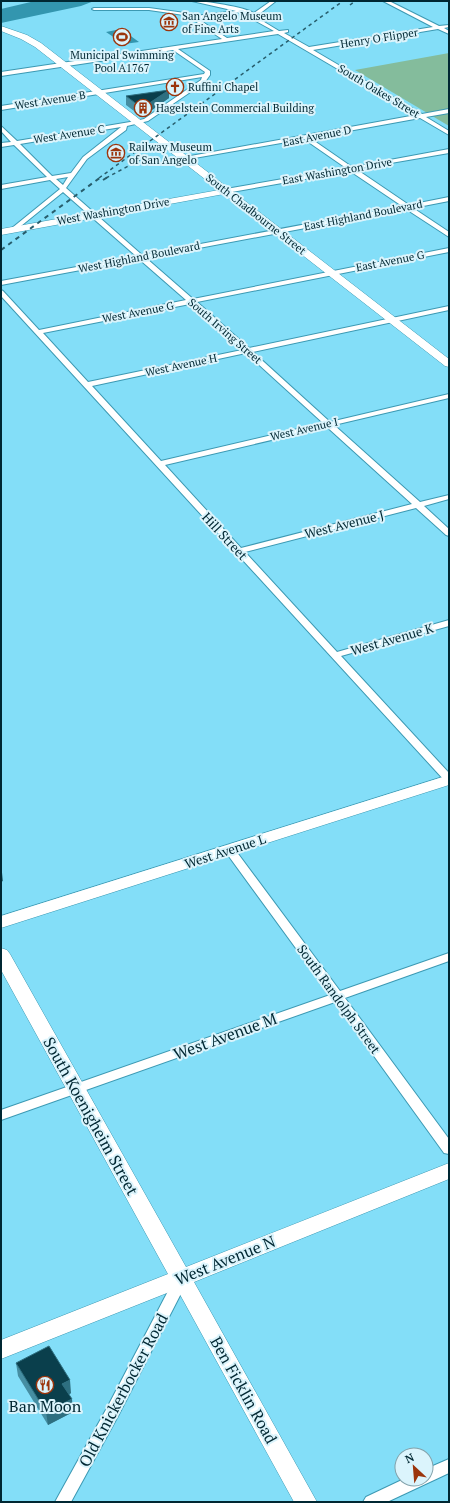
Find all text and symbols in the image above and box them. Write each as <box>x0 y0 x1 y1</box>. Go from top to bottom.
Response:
place label: San Angelo Museum of Fine Arts <box>182 9 282 36</box>
museum icon: San Angelo Museum of Fine Arts <box>159 12 179 32</box>
street label: Henry O Flipper <box>339 25 420 51</box>
sports icon: Municipal Swimming Pool A1767 <box>112 27 132 47</box>
place label: Municipal Swimming Pool A1767 <box>70 48 174 75</box>
street label: South Oakes Street <box>336 61 422 121</box>
church icon: Ruffini Chapel <box>165 77 185 97</box>
place label: Ruffini Chapel <box>188 80 258 94</box>
street label: West Avenue B <box>13 87 87 113</box>
building icon: Hagelstein Commercial Building <box>133 98 153 118</box>
place label: Hagelstein Commercial Building <box>156 101 314 115</box>
street label: West Avenue C <box>32 121 106 147</box>
street label: East Avenue D <box>281 122 353 150</box>
place label: Railway Museum of San Angelo <box>129 140 212 167</box>
museum icon: Railway Museum of San Angelo <box>106 143 126 163</box>
street label: East Washington Drive <box>281 154 393 188</box>
street label: South Chadbourne Street <box>203 170 309 258</box>
street label: West Washington Drive <box>56 194 171 228</box>
street label: East Highland Boulevard <box>303 197 423 233</box>
street label: West Highland Boulevard <box>77 238 201 276</box>
street label: East Avenue G <box>355 247 426 275</box>
street label: South Irving Street <box>185 295 265 367</box>
street label: West Avenue G <box>101 298 175 326</box>
street label: West Avenue H <box>144 351 218 379</box>
street label: West Avenue I <box>269 414 339 444</box>
street label: West Avenue J <box>302 505 386 543</box>
street label: Hill Street <box>198 508 252 564</box>
street label: West Avenue K <box>349 618 436 659</box>
street label: West Avenue L <box>182 829 268 873</box>
street label: South Randolph Street <box>293 941 385 1057</box>
street label: West Avenue M <box>170 1007 280 1065</box>
street label: South Koenigheim Street <box>38 1033 144 1199</box>
street label: West Avenue N <box>172 1230 279 1290</box>
street label: Old Knickerbocker Road <box>73 1309 173 1471</box>
street label: Ben Ficklin Road <box>205 1333 283 1448</box>
restaurant icon: Ban Moon <box>35 1375 55 1395</box>
place label: Ban Moon <box>9 1395 82 1417</box>
north arrow <box>394 1447 434 1487</box>
text: N <box>403 1450 417 1466</box>

